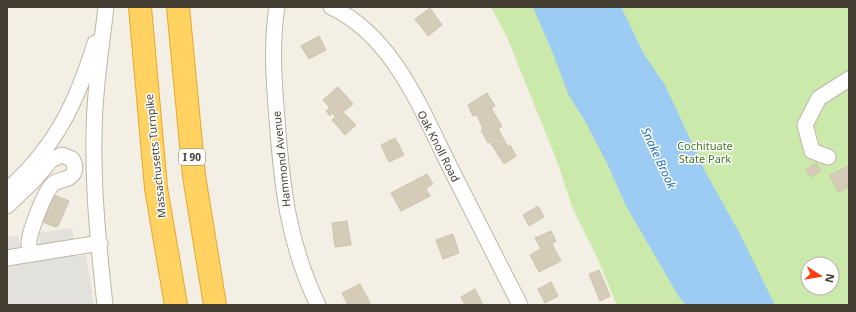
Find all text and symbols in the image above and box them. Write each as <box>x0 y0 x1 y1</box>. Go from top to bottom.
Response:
street label: Massachusetts Turnpike <box>141 93 169 219</box>
street label: Oak Knoll Road <box>414 108 464 184</box>
street label: Hammond Avenue <box>268 110 294 208</box>
water label: Snake Brook <box>637 125 681 192</box>
park label: Cochituate State Park <box>677 138 733 166</box>
road number: I 90 <box>179 149 205 165</box>
north arrow <box>800 256 840 296</box>
text: N <box>822 272 839 284</box>

